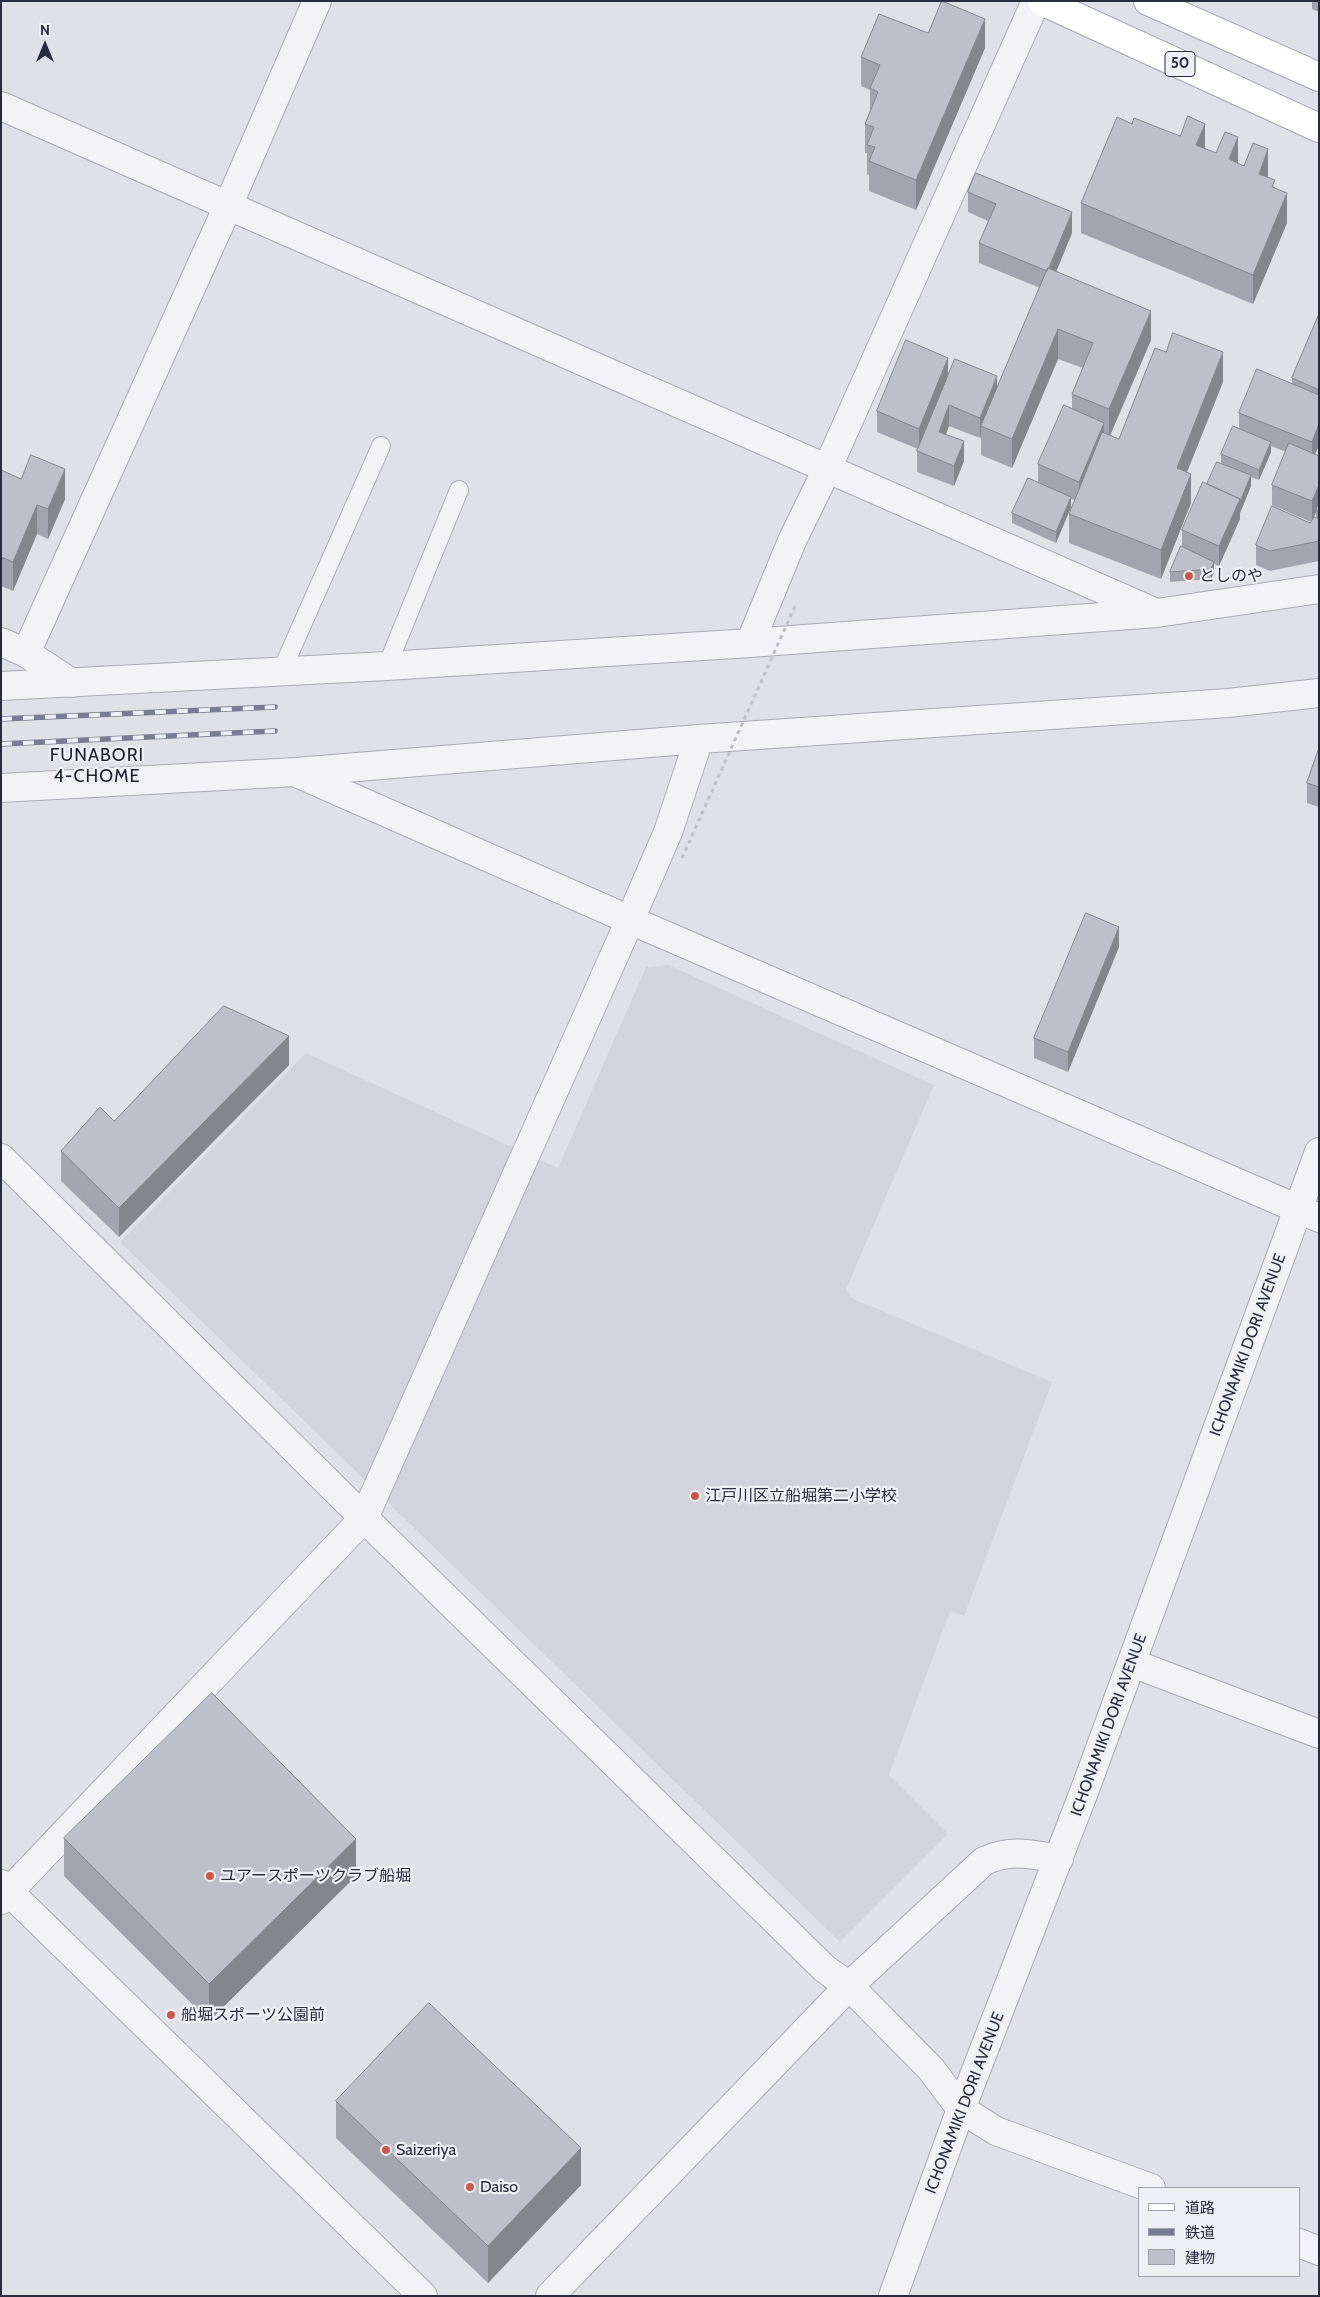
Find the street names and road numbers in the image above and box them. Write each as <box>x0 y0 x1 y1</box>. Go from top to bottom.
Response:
road number: 50 <box>1165 52 1195 76</box>
street label: ICHONAMIKI DORI AVENUE <box>1206 1251 1290 1439</box>
street label: ICHONAMIKI DORI AVENUE <box>1067 1631 1151 1819</box>
street label: ICHONAMIKI DORI AVENUE <box>921 2009 1009 2197</box>

